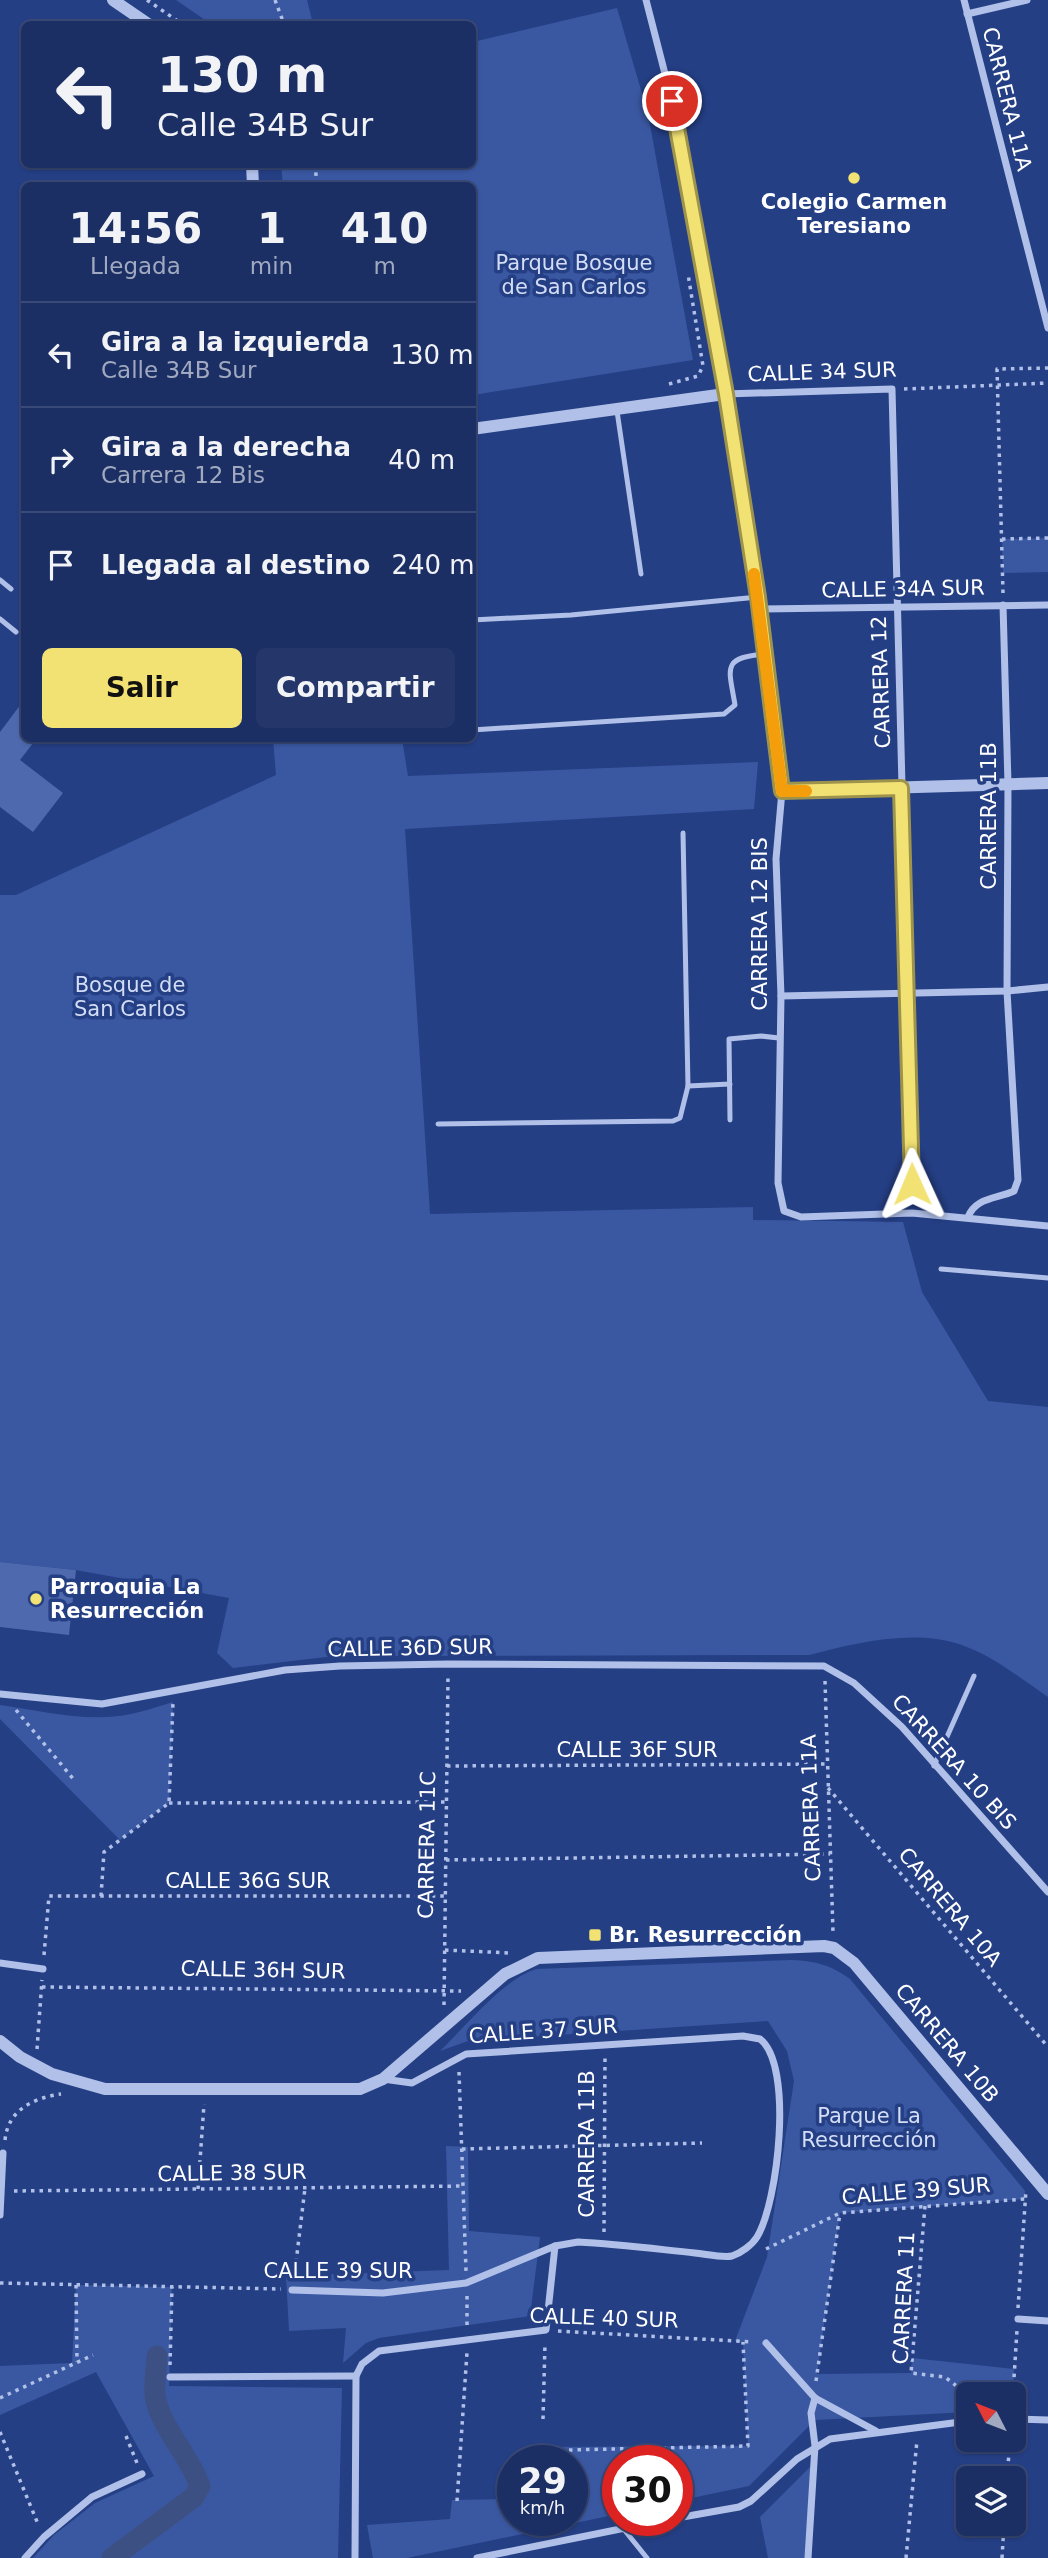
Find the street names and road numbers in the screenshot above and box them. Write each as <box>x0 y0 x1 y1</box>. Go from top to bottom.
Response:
street label: CARRERA 11A <box>978 25 1037 174</box>
street label: CALLE 34 SUR <box>747 357 897 387</box>
street label: CALLE 34A SUR <box>821 576 985 602</box>
street label: CARRERA 12 <box>867 615 895 749</box>
street label: CARRERA 11B <box>977 742 1001 890</box>
street label: CARRERA 12 BIS <box>748 837 772 1011</box>
street label: CALLE 36D SUR <box>327 1635 493 1661</box>
street label: CARRERA 10 BIS <box>887 1689 1021 1835</box>
street label: CARRERA 11A <box>796 1733 826 1882</box>
street label: CALLE 36F SUR <box>556 1738 718 1762</box>
street label: CARRERA 11C <box>414 1771 440 1919</box>
street label: CARRERA 10A <box>893 1843 1007 1972</box>
street label: CALLE 36G SUR <box>165 1869 331 1893</box>
street label: CALLE 36H SUR <box>180 1957 346 1983</box>
street label: CARRERA 10B <box>890 1979 1004 2107</box>
street label: CALLE 37 SUR <box>468 2014 618 2048</box>
street label: CARRERA 11B <box>575 2070 599 2218</box>
street label: CALLE 38 SUR <box>157 2160 307 2186</box>
street label: CALLE 39 SUR <box>841 2173 991 2209</box>
street label: CARRERA 11 <box>889 2231 919 2365</box>
street label: CALLE 39 SUR <box>263 2259 413 2283</box>
street label: CALLE 40 SUR <box>529 2303 679 2333</box>

